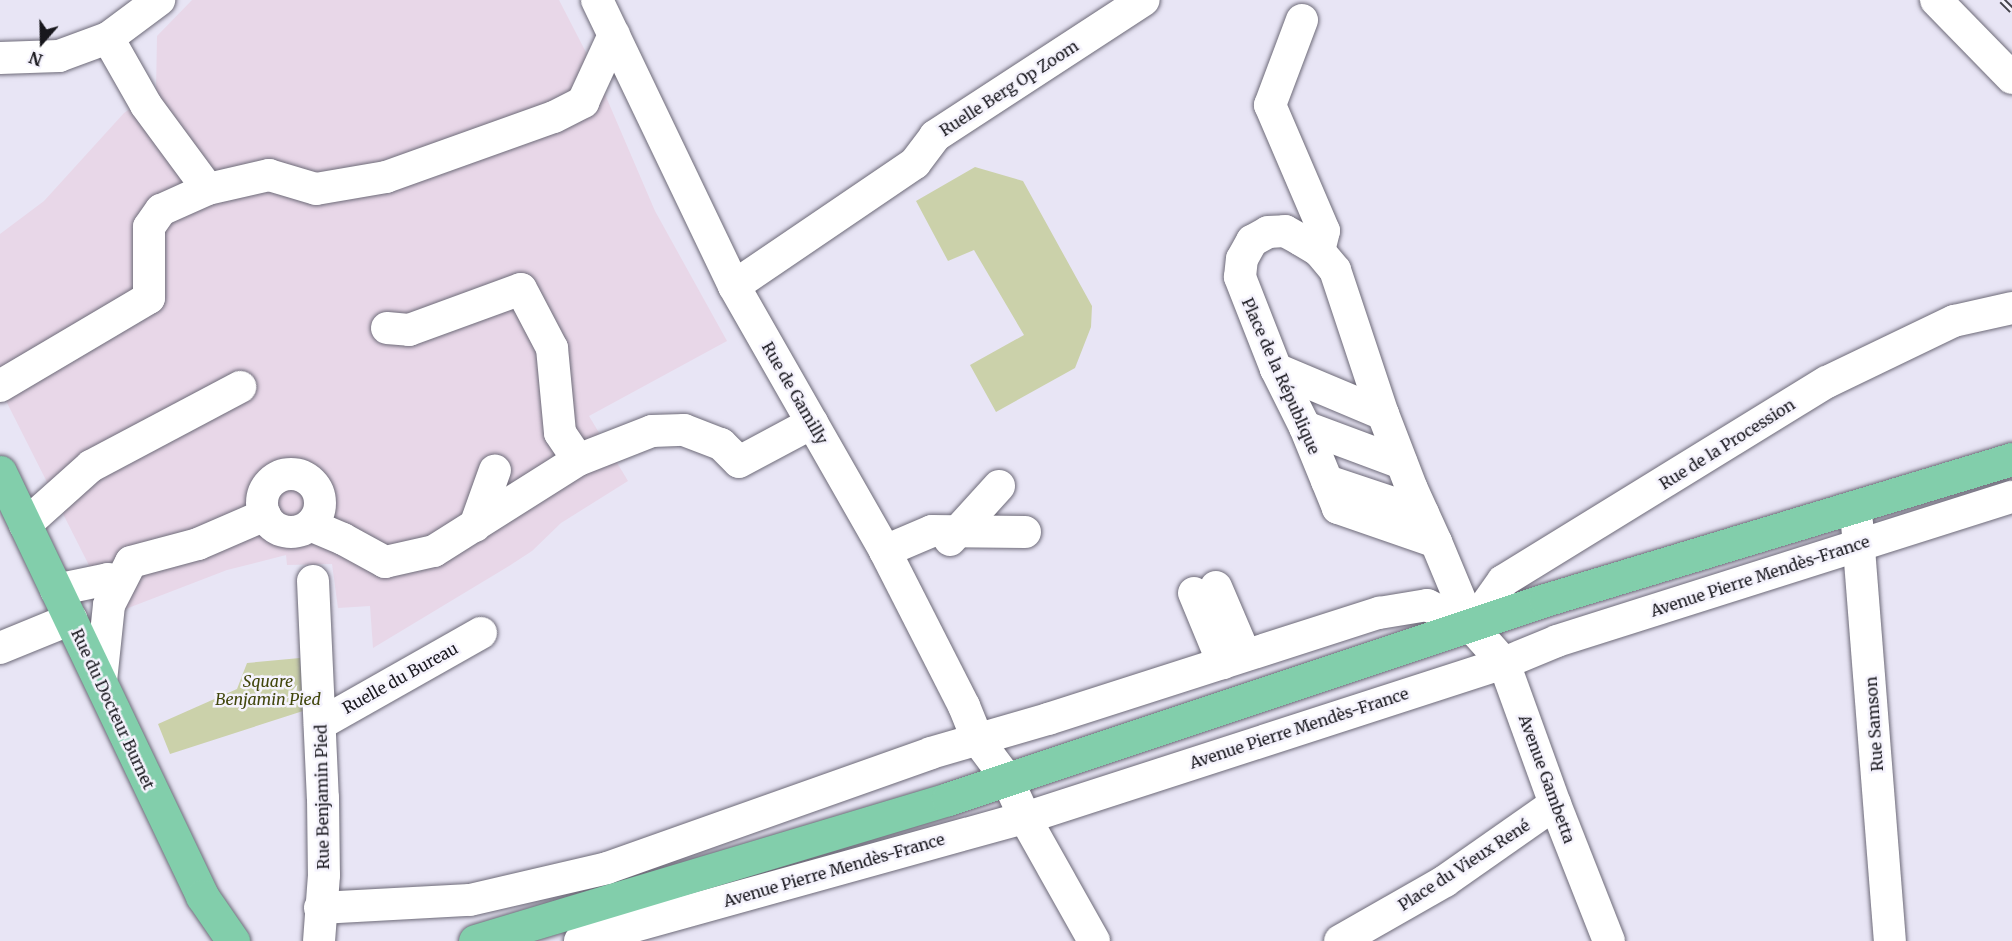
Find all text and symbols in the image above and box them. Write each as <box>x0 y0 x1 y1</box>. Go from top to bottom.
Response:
north arrow <box>12 12 72 72</box>
street label: Ruelle Berg Op Zoom <box>936 36 1082 140</box>
text: N <box>26 47 45 70</box>
street label: Place de la République <box>1238 295 1324 457</box>
street label: Rue de Gamilly <box>758 338 832 448</box>
street label: Rue de la Procession <box>1656 395 1798 493</box>
street label: Avenue Pierre Mendès-France <box>1648 531 1872 621</box>
street label: Rue du Docteur Burnet <box>67 626 159 792</box>
street label: Ruelle du Bureau <box>339 638 461 718</box>
park label: Square Benjamin Pied <box>215 671 321 709</box>
street label: Rue Samson <box>1861 676 1887 772</box>
street label: Avenue Pierre Mendès-France <box>1187 683 1411 773</box>
street label: Avenue Gambetta <box>1515 712 1579 846</box>
street label: Rue Benjamin Pied <box>311 724 333 870</box>
street label: Place du Vieux René <box>1395 815 1533 915</box>
street label: Avenue Pierre Mendès-France <box>721 829 947 911</box>

